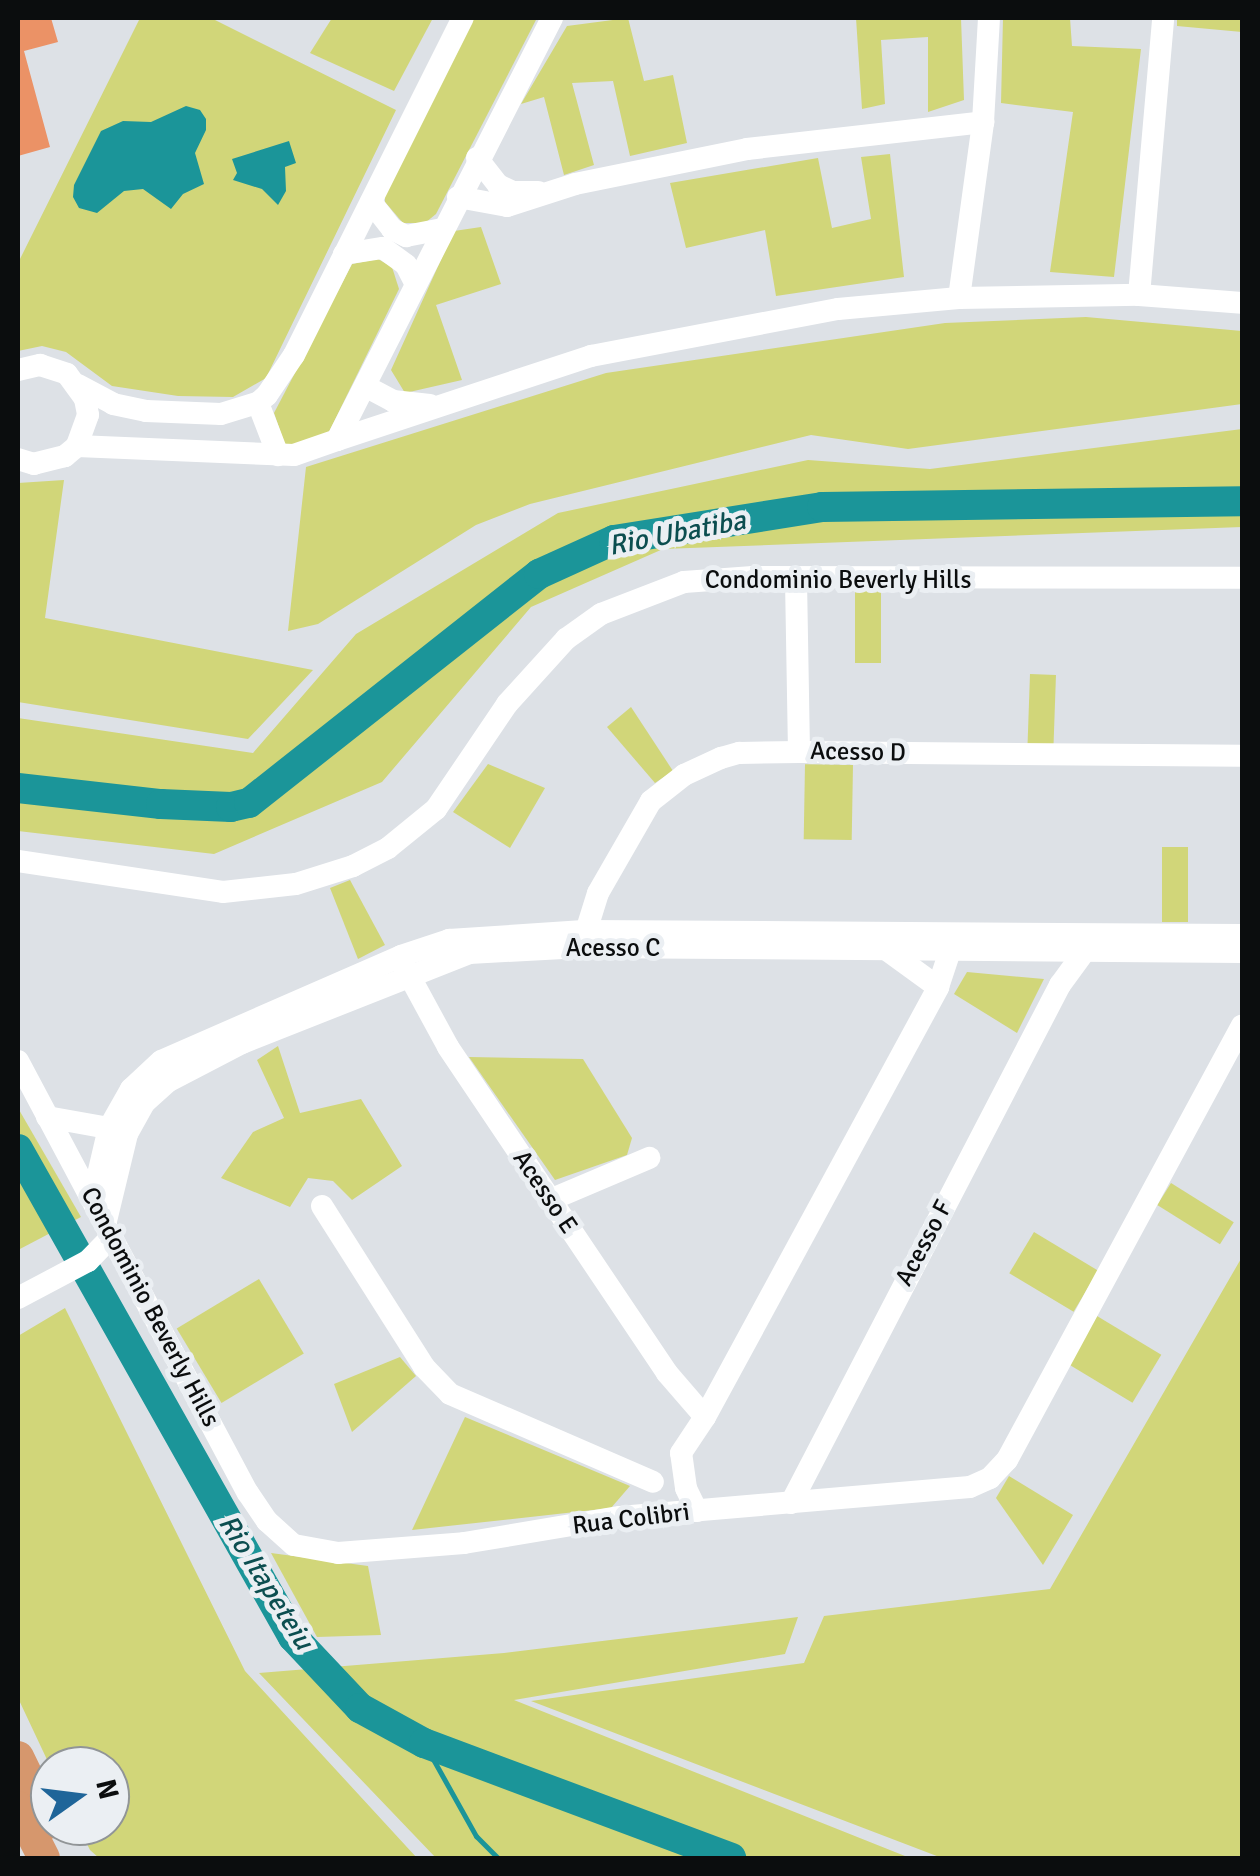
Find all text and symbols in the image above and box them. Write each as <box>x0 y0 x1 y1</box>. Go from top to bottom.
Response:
water label: Rio Ubatiba <box>606 503 748 563</box>
street label: Condominio Beverly Hills <box>705 565 971 595</box>
street label: Acesso D <box>810 736 906 768</box>
street label: Acesso C <box>566 933 660 963</box>
street label: Acesso E <box>506 1145 584 1239</box>
street label: Condominio Beverly Hills <box>74 1182 226 1432</box>
street label: Acesso F <box>889 1195 959 1291</box>
street label: Rua Colibri <box>571 1497 691 1541</box>
water label: Rio Itapeteiu <box>211 1508 321 1656</box>
north arrow <box>30 1746 130 1846</box>
text: N <box>88 1776 126 1803</box>

